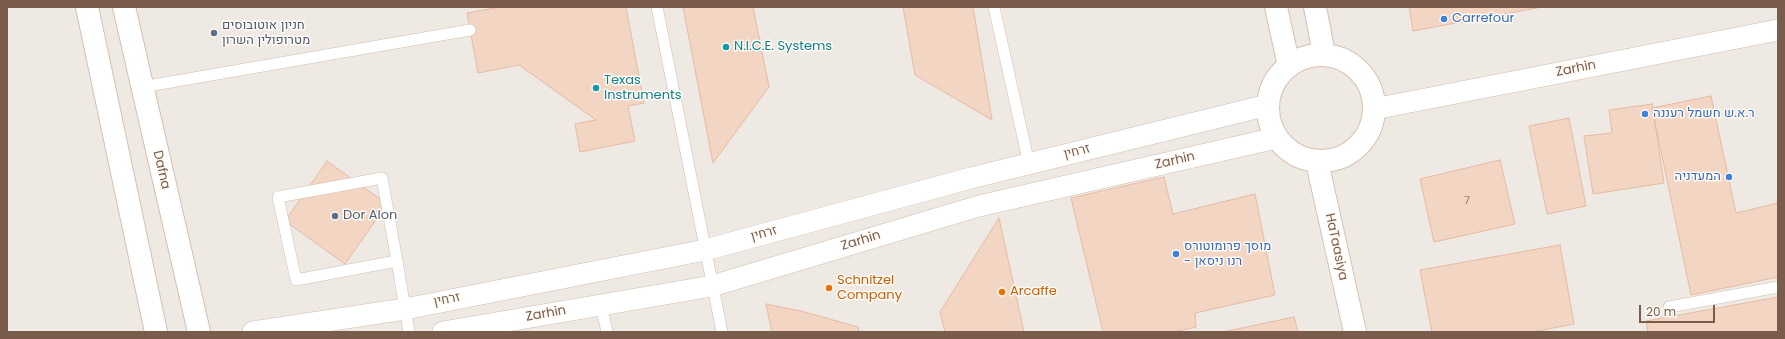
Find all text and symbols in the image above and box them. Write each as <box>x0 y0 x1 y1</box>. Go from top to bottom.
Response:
place label: Carrefour <box>1452 11 1514 27</box>
marker: Carrefour <box>1439 14 1449 24</box>
place label: חניון אוטובוסים מטרופולין השרון <box>222 18 310 49</box>
marker: חניון אוטובוסים מטרופולין השרון <box>209 28 219 38</box>
place label: N.I.C.E. Systems <box>734 39 832 55</box>
marker: N.I.C.E. Systems <box>721 42 731 52</box>
street label: Zarhin <box>1555 57 1597 81</box>
place label: Texas Instruments <box>604 73 681 104</box>
marker: Texas Instruments <box>591 83 601 93</box>
place label: ר.א.ש חשמל רעננה <box>1653 106 1755 122</box>
marker: ר.א.ש חשמל רעננה <box>1640 109 1650 119</box>
street label: זרחין <box>1062 141 1092 163</box>
street label: Dafna <box>149 149 173 191</box>
street label: Zarhin <box>1154 149 1196 173</box>
place label: המעדניה <box>1675 169 1721 185</box>
marker: המעדניה <box>1724 172 1734 182</box>
house number: 7 <box>1464 194 1470 208</box>
place label: Dor Alon <box>343 208 397 224</box>
marker: Dor Alon <box>330 211 340 221</box>
street label: HaTaasiya <box>1321 212 1351 282</box>
street label: זרחין <box>749 223 779 245</box>
street label: Zarhin <box>839 228 883 254</box>
place label: מוסך פרומוטורס - רנו ניסאן <box>1184 239 1271 270</box>
marker: מוסך פרומוטורס - רנו ניסאן <box>1171 249 1181 259</box>
place label: Schnitzel Company <box>837 273 902 304</box>
marker: Schnitzel Company <box>824 283 834 293</box>
place label: Arcaffe <box>1010 284 1057 300</box>
marker: Arcaffe <box>997 287 1007 297</box>
street label: זרחין <box>432 290 462 310</box>
scale bar <box>1641 297 1717 323</box>
street label: Zarhin <box>525 303 567 325</box>
text: 20 m <box>1646 303 1676 320</box>

